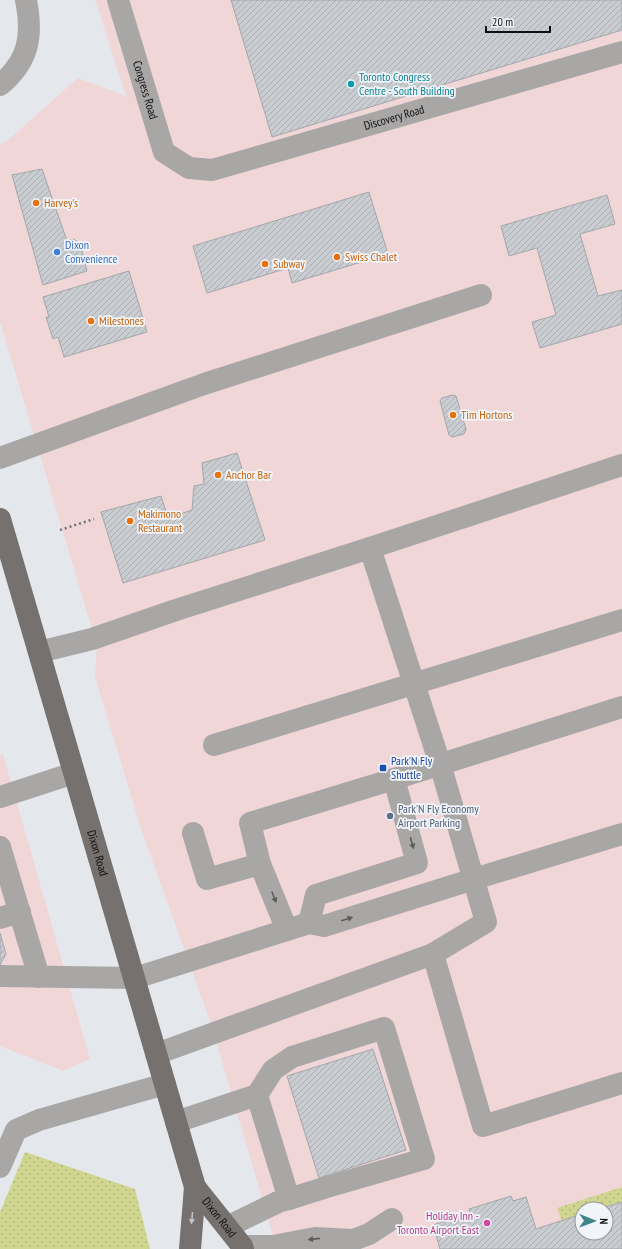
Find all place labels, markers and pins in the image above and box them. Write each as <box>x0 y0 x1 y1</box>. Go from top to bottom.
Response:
place label: Toronto Congress Centre - South Building <box>359 69 455 98</box>
marker: Toronto Congress Centre - South Building <box>346 79 356 89</box>
place label: Harvey's <box>44 195 78 210</box>
marker: Harvey's <box>31 198 41 208</box>
place label: Dixon Convenience <box>65 237 117 266</box>
marker: Dixon Convenience <box>52 247 62 257</box>
place label: Swiss Chalet <box>345 249 398 264</box>
marker: Swiss Chalet <box>332 252 342 262</box>
place label: Subway <box>273 256 305 271</box>
marker: Subway <box>260 259 270 269</box>
place label: Milestones <box>99 313 144 328</box>
marker: Milestones <box>86 316 96 326</box>
place label: Tim Hortons <box>461 407 512 422</box>
marker: Tim Hortons <box>448 410 458 420</box>
place label: Anchor Bar <box>226 467 272 482</box>
marker: Anchor Bar <box>213 470 223 480</box>
place label: Makimono Restaurant <box>138 506 183 535</box>
marker: Makimono Restaurant <box>125 516 135 526</box>
place label: Park'N Fly Shuttle <box>391 753 433 782</box>
marker: Park'N Fly Shuttle <box>378 763 388 773</box>
place label: Park'N Fly Economy Airport Parking <box>398 801 479 830</box>
marker: Park'N Fly Economy Airport Parking <box>385 811 395 821</box>
place label: Holiday Inn - Toronto Airport East <box>397 1208 480 1237</box>
marker: Holiday Inn - Toronto Airport East <box>482 1218 492 1228</box>

